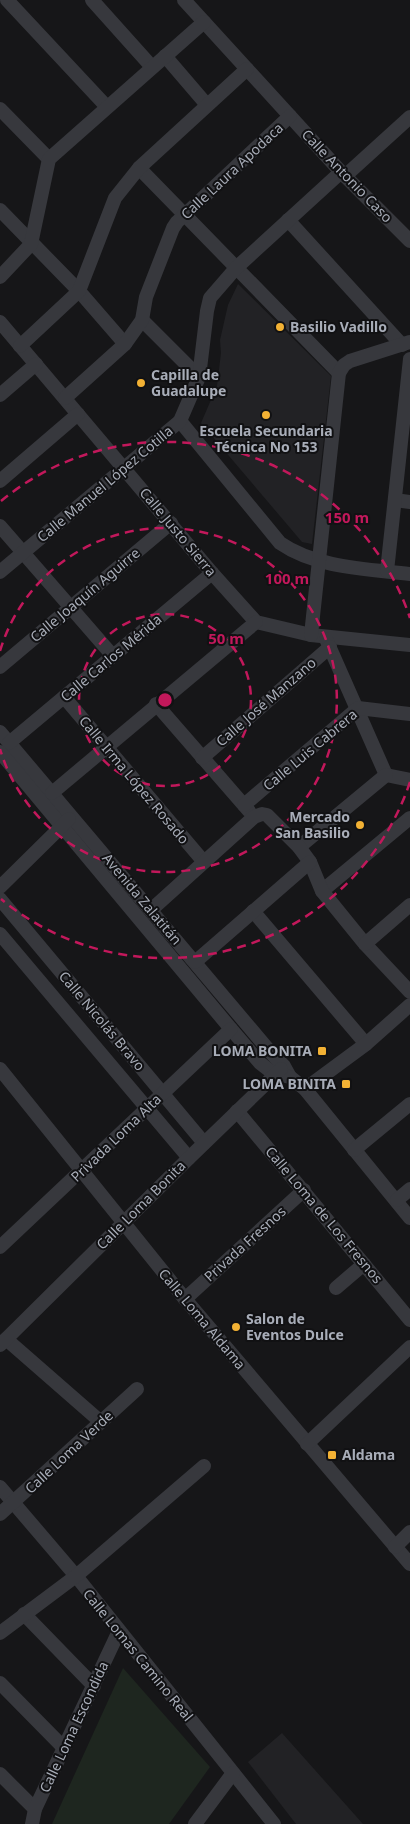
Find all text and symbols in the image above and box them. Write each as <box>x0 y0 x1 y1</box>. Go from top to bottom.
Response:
street label: Calle Laura Apodaca <box>176 118 287 223</box>
street label: Calle Antonio Caso <box>298 125 397 226</box>
place label: Basilio Vadillo <box>290 317 387 336</box>
marker: Basilio Vadillo <box>274 321 286 333</box>
place label: Capilla de Guadalupe <box>151 365 226 400</box>
marker: Capilla de Guadalupe <box>135 377 147 389</box>
marker: Escuela Secundaria Técnica No 153 <box>260 409 272 421</box>
street label: Calle Manuel López Cotilla <box>33 421 177 546</box>
place label: Escuela Secundaria Técnica No 153 <box>199 421 333 456</box>
street label: Calle Justo Sierra <box>136 483 221 580</box>
text: 150 m <box>325 507 369 527</box>
street label: Calle Joaquín Aguirre <box>26 543 144 646</box>
text: 100 m <box>265 568 309 588</box>
street label: Calle Carlos Mérida <box>56 610 165 706</box>
text: 50 m <box>208 628 244 648</box>
street label: Calle José Manzano <box>212 653 320 750</box>
centre of rings <box>156 691 174 709</box>
street label: Calle Luis Cabrera <box>259 705 361 795</box>
street label: Calle Irma López Rosado <box>75 712 194 848</box>
place label: Mercado San Basilio <box>275 807 350 842</box>
marker: Mercado San Basilio <box>354 819 366 831</box>
street label: Avenida Zalatitán <box>99 849 186 948</box>
street label: Calle Nicolás Bravo <box>55 967 150 1075</box>
place label: LOMA BONITA <box>213 1041 312 1060</box>
marker: LOMA BONITA <box>316 1045 328 1057</box>
place label: LOMA BINITA <box>242 1074 336 1093</box>
marker: LOMA BINITA <box>340 1078 352 1090</box>
street label: Privada Loma Alta <box>66 1090 165 1186</box>
street label: Calle Loma de Los Fresnos <box>261 1142 388 1287</box>
street label: Calle Loma Bonita <box>92 1156 189 1253</box>
street label: Privada Fresnos <box>200 1202 290 1286</box>
street label: Calle Loma Aldama <box>155 1264 250 1373</box>
place label: Salon de Eventos Dulce <box>246 1309 344 1344</box>
marker: Salon de Eventos Dulce <box>230 1321 242 1333</box>
street label: Calle Loma Verde <box>21 1406 117 1497</box>
place label: Aldama <box>342 1445 395 1464</box>
marker: Aldama <box>326 1449 338 1461</box>
street label: Calle Lomas Camino Real <box>79 1585 198 1725</box>
street label: Calle Loma Escondida <box>35 1658 112 1796</box>

